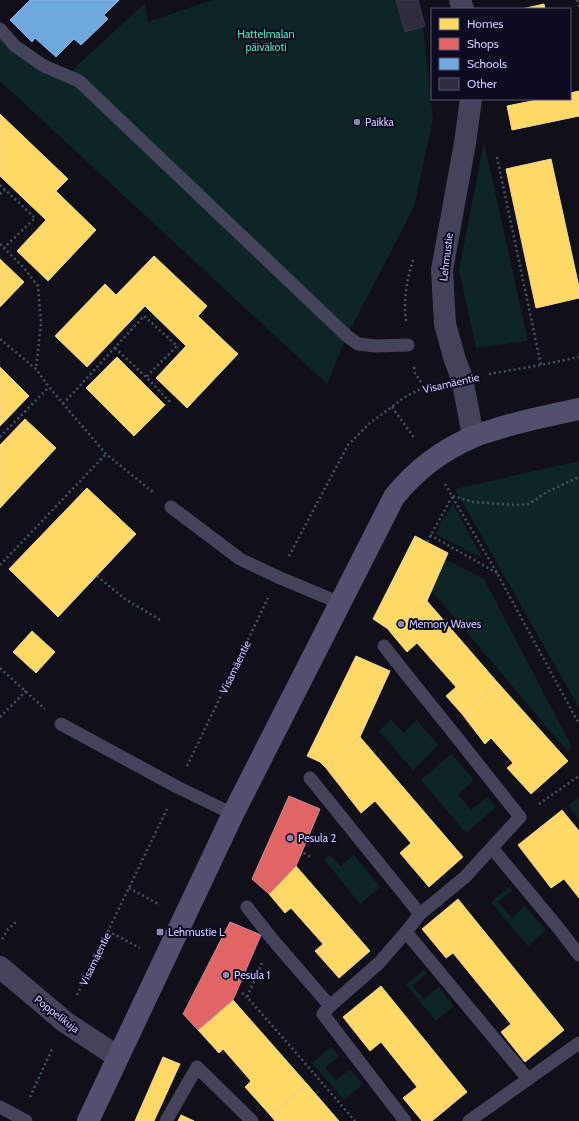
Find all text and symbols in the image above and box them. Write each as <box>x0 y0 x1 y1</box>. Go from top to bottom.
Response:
legend <box>431 8 571 100</box>
text: Homes <box>467 16 504 31</box>
park label: Hattelmalan päiväkoti <box>237 27 295 54</box>
text: Shops <box>467 36 499 51</box>
text: Schools <box>467 56 507 71</box>
text: Other <box>467 76 497 91</box>
place label: Paikka <box>365 115 395 129</box>
marker: Paikka <box>352 117 362 127</box>
street label: Lehmustie <box>436 232 456 282</box>
street label: Visamäentie <box>421 370 481 396</box>
place label: Memory Waves <box>409 617 482 631</box>
marker: Memory Waves <box>396 619 406 629</box>
street label: Visamäentie <box>216 638 254 696</box>
place label: Pesula 2 <box>298 831 336 845</box>
marker: Pesula 2 <box>285 833 295 843</box>
place label: Lehmustie L <box>168 925 225 939</box>
marker: Lehmustie L <box>155 927 165 937</box>
street label: Visamäentie <box>76 930 114 988</box>
place label: Pesula 1 <box>234 968 270 982</box>
marker: Pesula 1 <box>221 970 231 980</box>
street label: Poppelikuja <box>32 992 83 1036</box>

